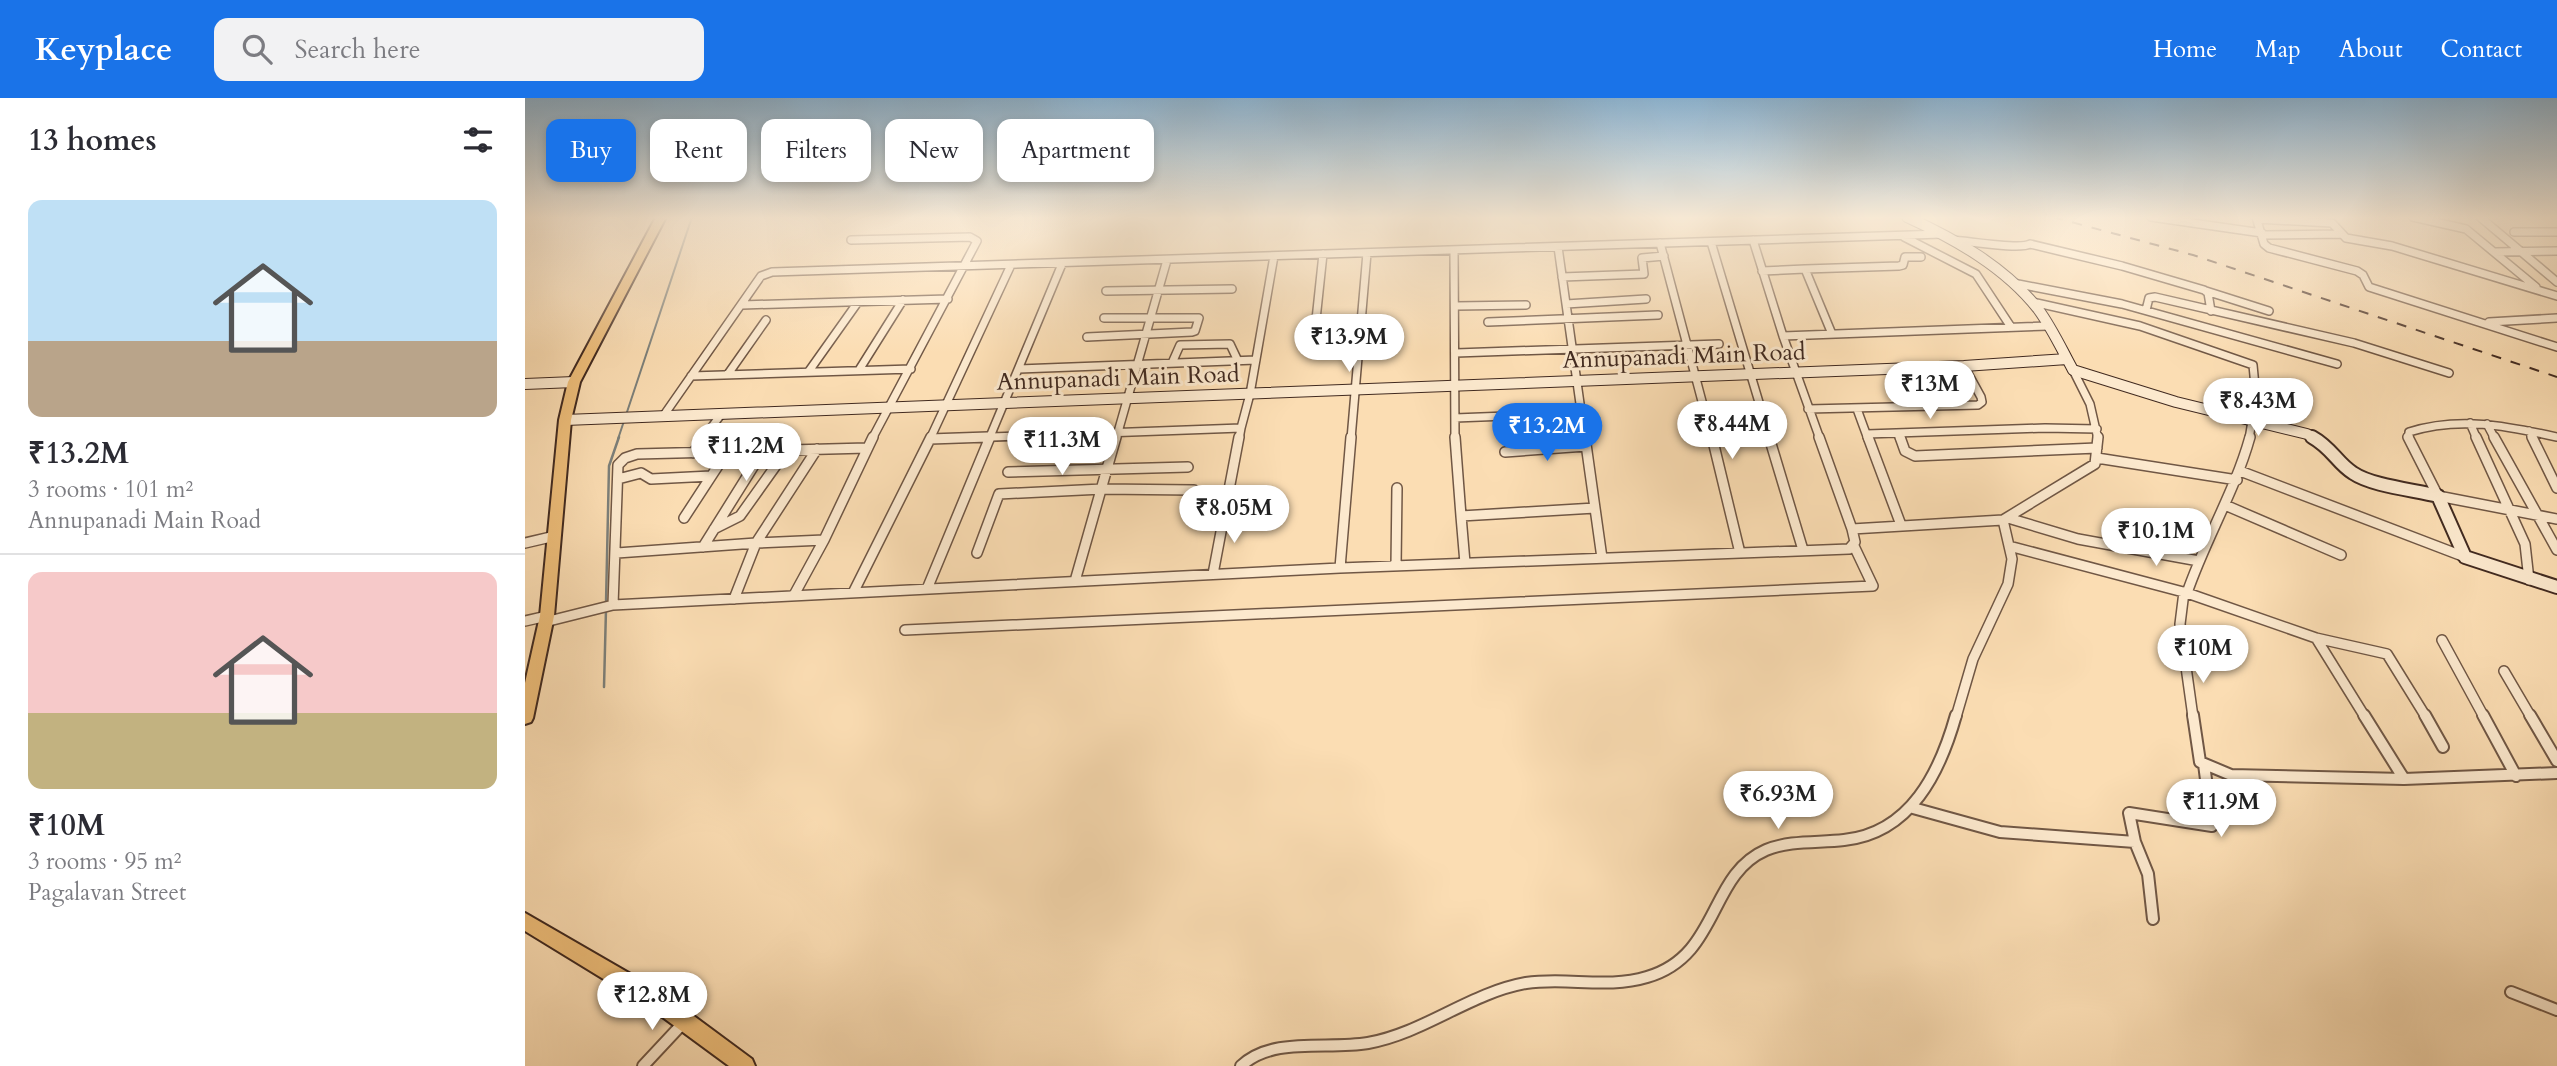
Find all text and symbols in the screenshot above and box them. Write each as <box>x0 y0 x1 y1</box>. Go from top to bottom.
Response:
search box <box>214 18 704 81</box>
text: Keyplace <box>35 27 172 72</box>
icon: search <box>238 30 276 68</box>
text: Search here <box>294 32 420 67</box>
text: Home <box>2153 33 2217 66</box>
text: Map <box>2255 33 2301 66</box>
text: About <box>2339 33 2403 66</box>
text: Contact <box>2441 33 2522 66</box>
chip: Buy <box>546 119 636 182</box>
chip: Rent <box>650 119 747 182</box>
chip: Filters <box>761 119 871 182</box>
chip: New <box>885 119 983 182</box>
chip: Apartment <box>997 119 1154 182</box>
text: 13 homes <box>28 120 157 161</box>
icon: filters <box>459 121 497 159</box>
icon: home <box>200 245 326 371</box>
pin: ₹13.9M <box>1292 314 1406 374</box>
text: ₹13.9M <box>1310 321 1388 352</box>
street label: Annupanadi Main Road <box>1562 335 1806 377</box>
street label: Annupanadi Main Road <box>996 357 1240 399</box>
pin: ₹13M <box>1889 362 1971 421</box>
text: ₹13M <box>1900 368 1960 399</box>
pin: ₹8.43M <box>2201 378 2315 438</box>
text: ₹8.43M <box>2219 385 2297 416</box>
pin: ₹8.44M <box>1675 402 1789 461</box>
pin: ₹13.2M <box>1490 404 1604 463</box>
text: ₹8.44M <box>1693 408 1771 439</box>
text: ₹13.2M <box>1508 410 1586 441</box>
pin: ₹11.3M <box>1005 418 1119 477</box>
pin: ₹11.2M <box>689 424 803 483</box>
text: ₹11.3M <box>1023 424 1101 455</box>
text: ₹11.2M <box>707 430 785 461</box>
text: ₹13.2M <box>28 433 129 474</box>
text: 3 rooms · 101 m² <box>28 474 193 505</box>
pin: ₹8.05M <box>1177 486 1291 545</box>
text: ₹8.05M <box>1195 492 1273 523</box>
text: Annupanadi Main Road <box>28 505 261 536</box>
pin: ₹10.1M <box>2099 508 2213 568</box>
text: ₹10.1M <box>2117 515 2195 546</box>
icon: home <box>200 617 326 743</box>
pin: ₹10M <box>2162 626 2244 685</box>
text: ₹10M <box>2173 632 2233 663</box>
pin: ₹6.93M <box>1721 772 1835 831</box>
text: ₹6.93M <box>1739 778 1817 809</box>
pin: ₹11.9M <box>2164 780 2278 839</box>
text: ₹11.9M <box>2182 786 2260 817</box>
text: ₹10M <box>28 805 105 846</box>
text: 3 rooms · 95 m² <box>28 846 181 877</box>
text: Pagalavan Street <box>28 877 186 908</box>
pin: ₹12.8M <box>595 972 709 1032</box>
text: ₹12.8M <box>613 979 691 1010</box>

